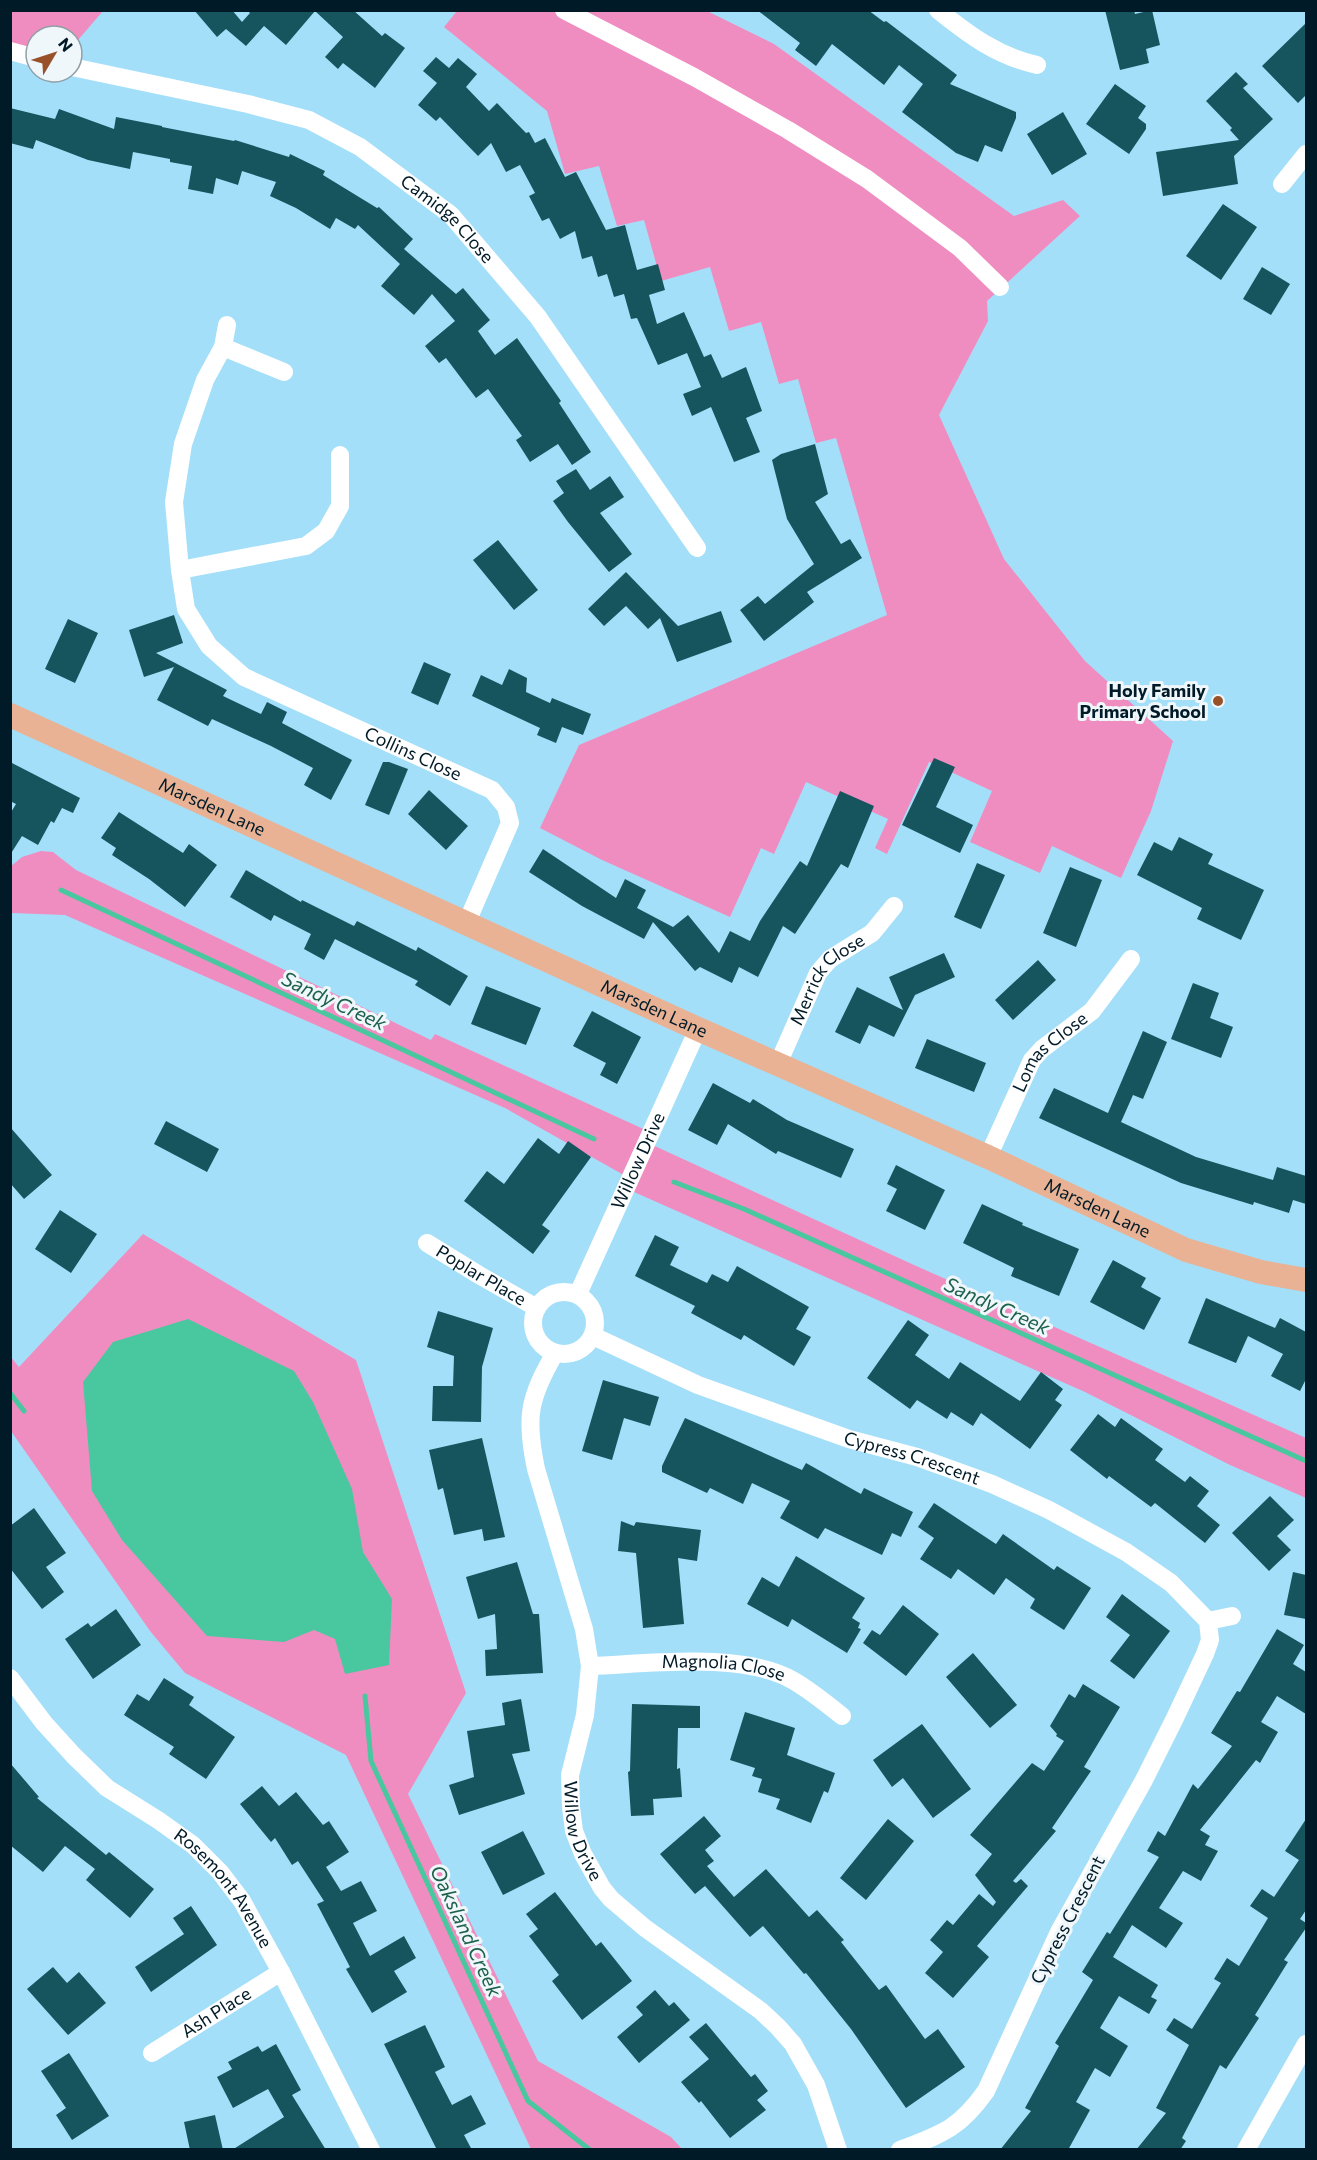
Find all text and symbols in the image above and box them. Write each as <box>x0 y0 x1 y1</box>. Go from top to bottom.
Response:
north arrow <box>24 24 84 84</box>
text: N <box>55 34 77 55</box>
street label: Camidge Close <box>397 169 499 267</box>
place label: Holy Family Primary School <box>1080 679 1206 722</box>
marker: Holy Family Primary School <box>1211 694 1225 708</box>
street label: Collins Close <box>361 721 465 785</box>
street label: Marsden Lane <box>156 772 269 840</box>
street label: Merrick Close <box>785 928 868 1028</box>
water label: Sandy Creek <box>278 965 392 1035</box>
street label: Marsden Lane <box>598 974 711 1042</box>
street label: Lomas Close <box>1007 1007 1091 1095</box>
street label: Willow Drive <box>606 1109 669 1213</box>
street label: Marsden Lane <box>1041 1173 1154 1242</box>
street label: Poplar Place <box>433 1239 530 1310</box>
water label: Sandy Creek <box>941 1271 1055 1339</box>
street label: Cypress Crescent <box>842 1426 983 1489</box>
street label: Magnolia Close <box>661 1649 789 1685</box>
street label: Willow Drive <box>560 1780 608 1884</box>
street label: Rosemont Avenue <box>170 1823 278 1951</box>
street label: Cypress Crescent <box>1025 1852 1109 1987</box>
water label: Oaksland Creek <box>426 1861 508 2001</box>
street label: Ash Place <box>177 1982 255 2042</box>

